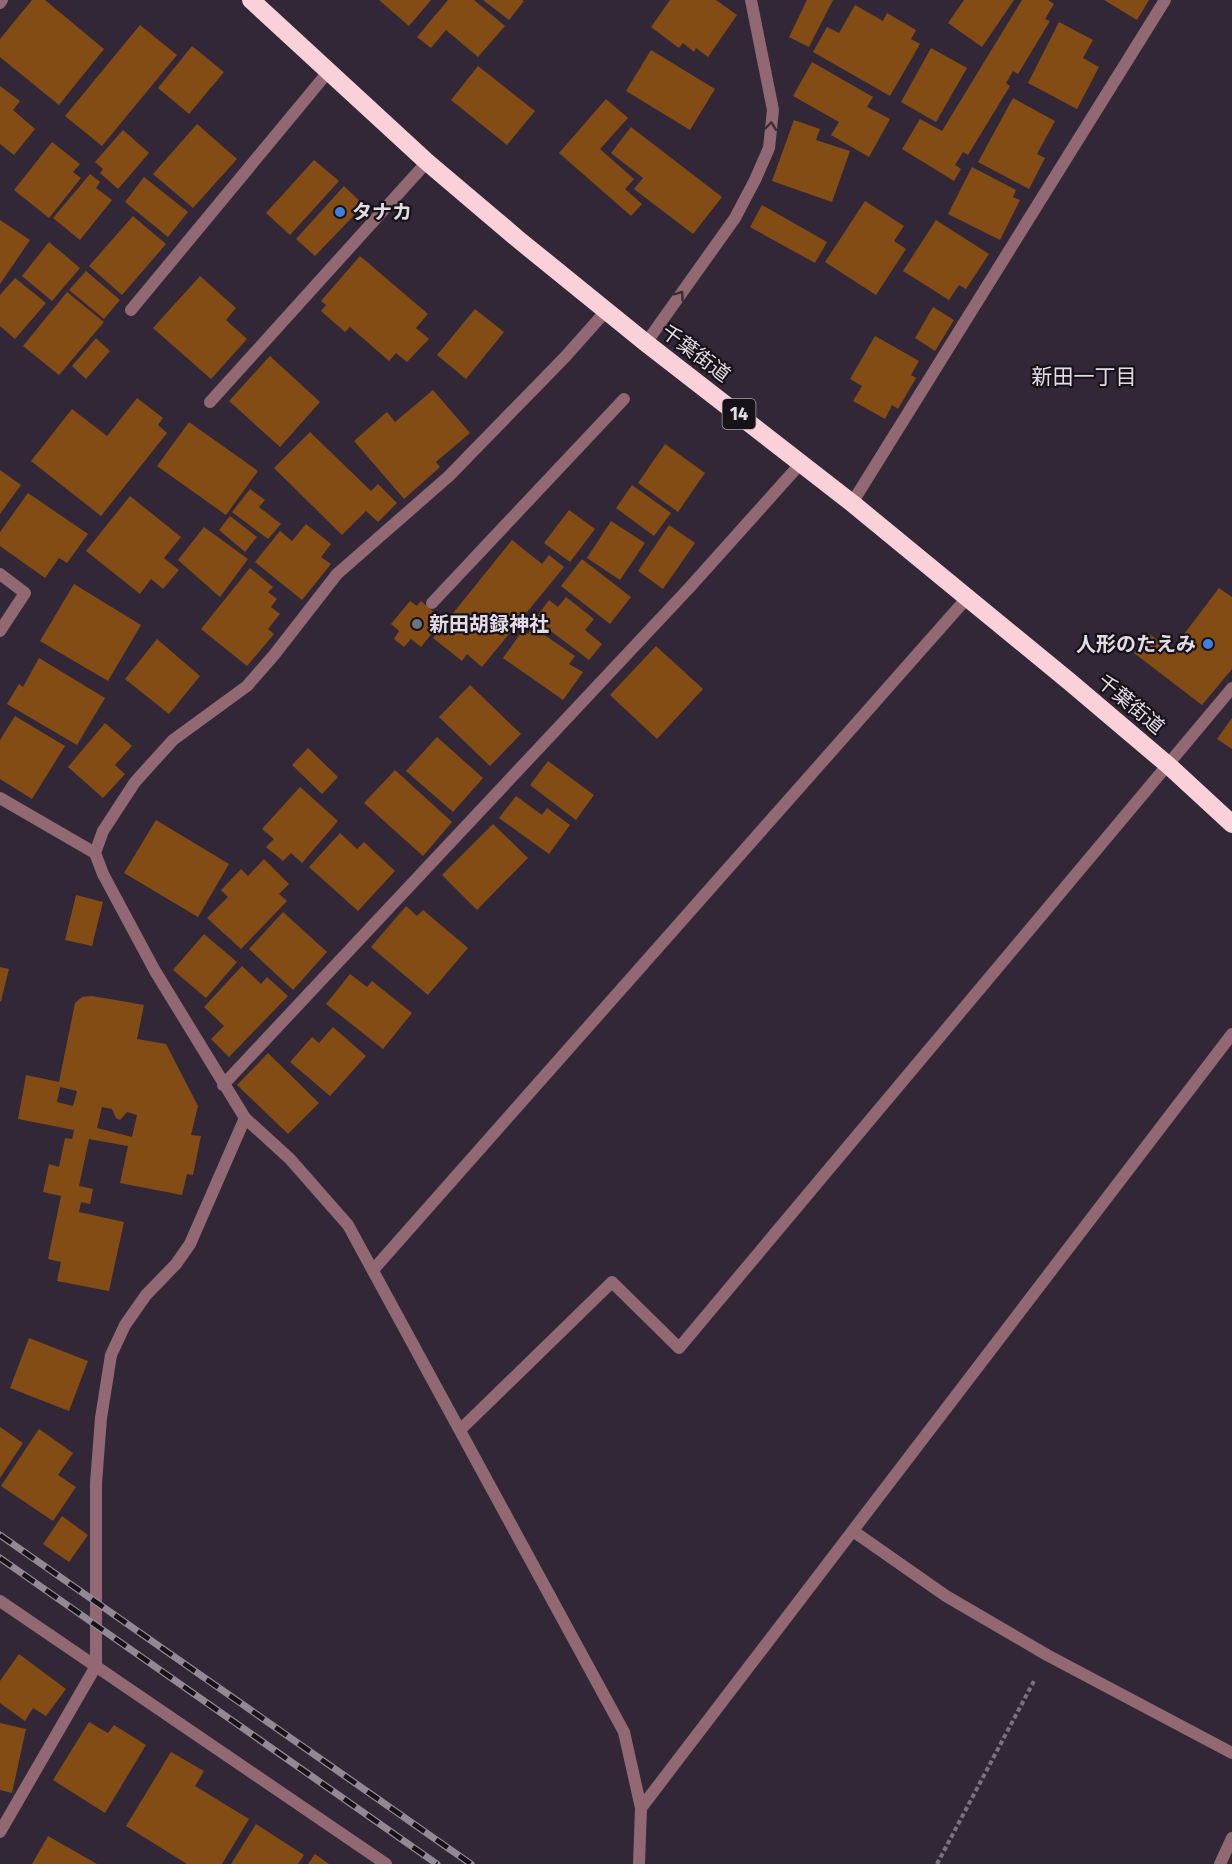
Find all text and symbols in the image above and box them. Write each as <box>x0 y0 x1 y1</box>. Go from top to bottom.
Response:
one-way arrow <box>765 121 777 131</box>
place label: タナカ <box>352 200 412 224</box>
marker: タナカ <box>333 205 347 219</box>
one-way arrow <box>673 291 684 302</box>
street label: 千葉街道 <box>657 319 735 387</box>
district label: 新田一丁目 <box>1032 364 1137 390</box>
road number: 14 <box>722 399 756 429</box>
place label: 新田胡録神社 <box>429 612 549 636</box>
marker: 新田胡録神社 <box>410 617 424 631</box>
place label: 人形のたえみ <box>1076 632 1196 656</box>
marker: 人形のたえみ <box>1201 637 1215 651</box>
street label: 千葉街道 <box>1093 669 1169 739</box>

